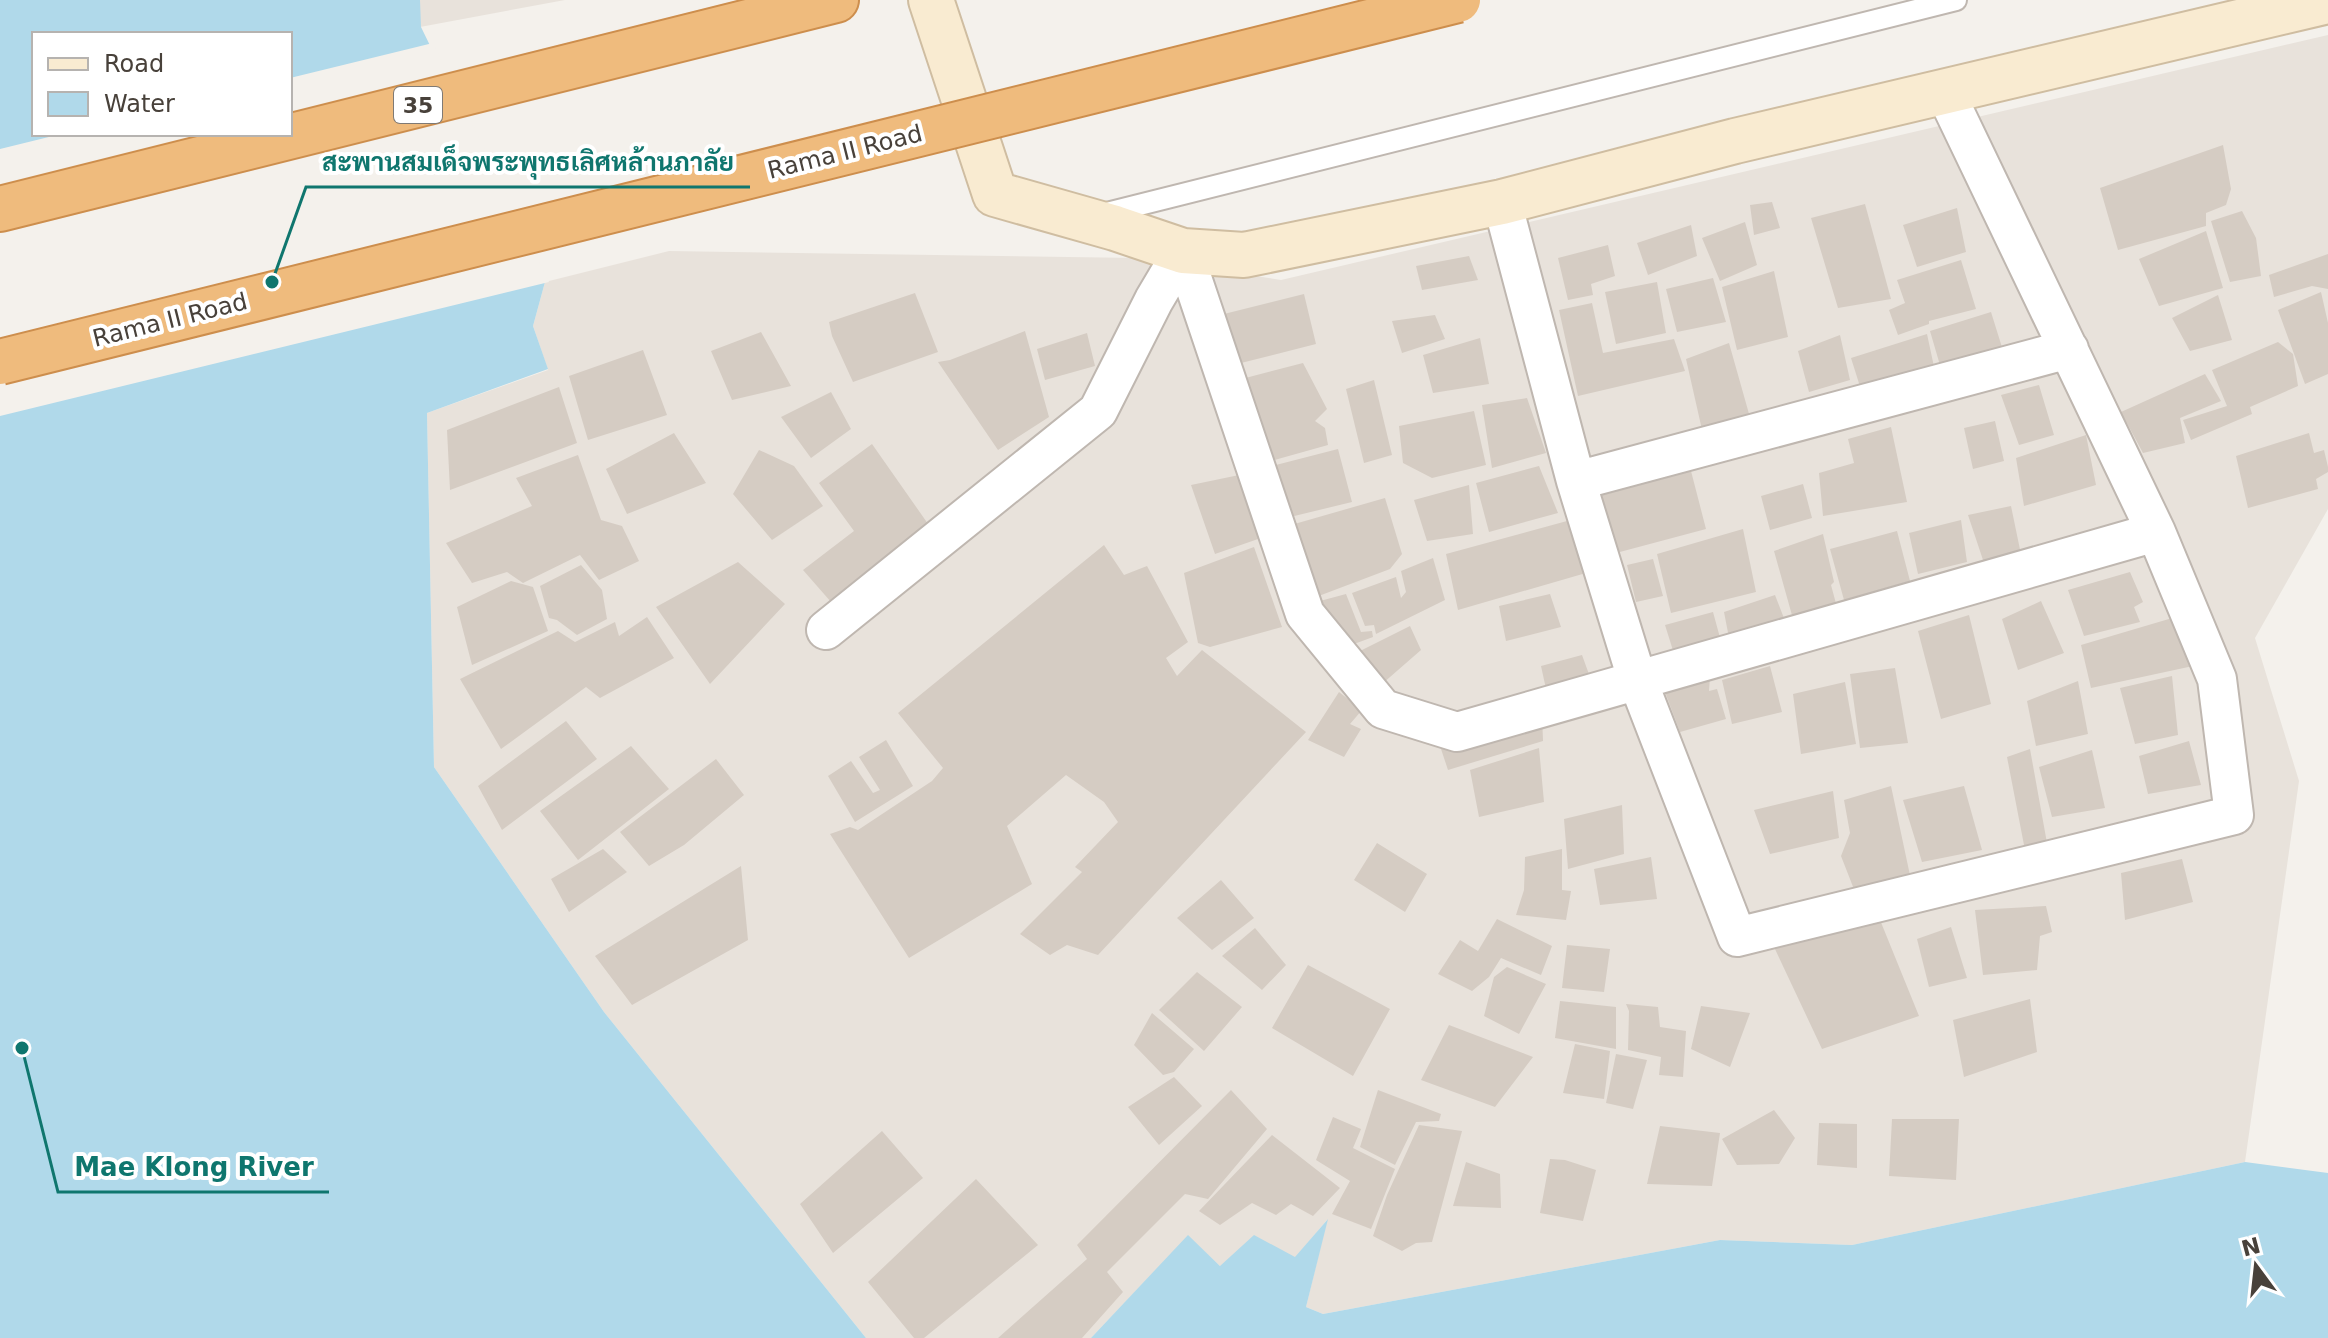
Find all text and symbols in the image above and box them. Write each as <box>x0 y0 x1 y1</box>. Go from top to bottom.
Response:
legend <box>32 32 292 136</box>
text: Road <box>104 50 164 78</box>
road number: 35 <box>394 87 442 123</box>
text: Water <box>104 90 175 118</box>
street label: Rama II Road <box>765 119 925 185</box>
callout: สะพานสมเด็จพระพุทธเลิศหล้านภาลัย <box>306 137 750 187</box>
text: สะพานสมเด็จพระพุทธเลิศหล้านภาลัย <box>322 144 734 180</box>
street label: Rama II Road <box>90 287 250 353</box>
callout: Mae Klong River <box>58 1142 329 1192</box>
text: Mae Klong River <box>74 1152 314 1182</box>
north arrow <box>2216 1226 2296 1306</box>
text: N <box>2239 1233 2263 1262</box>

